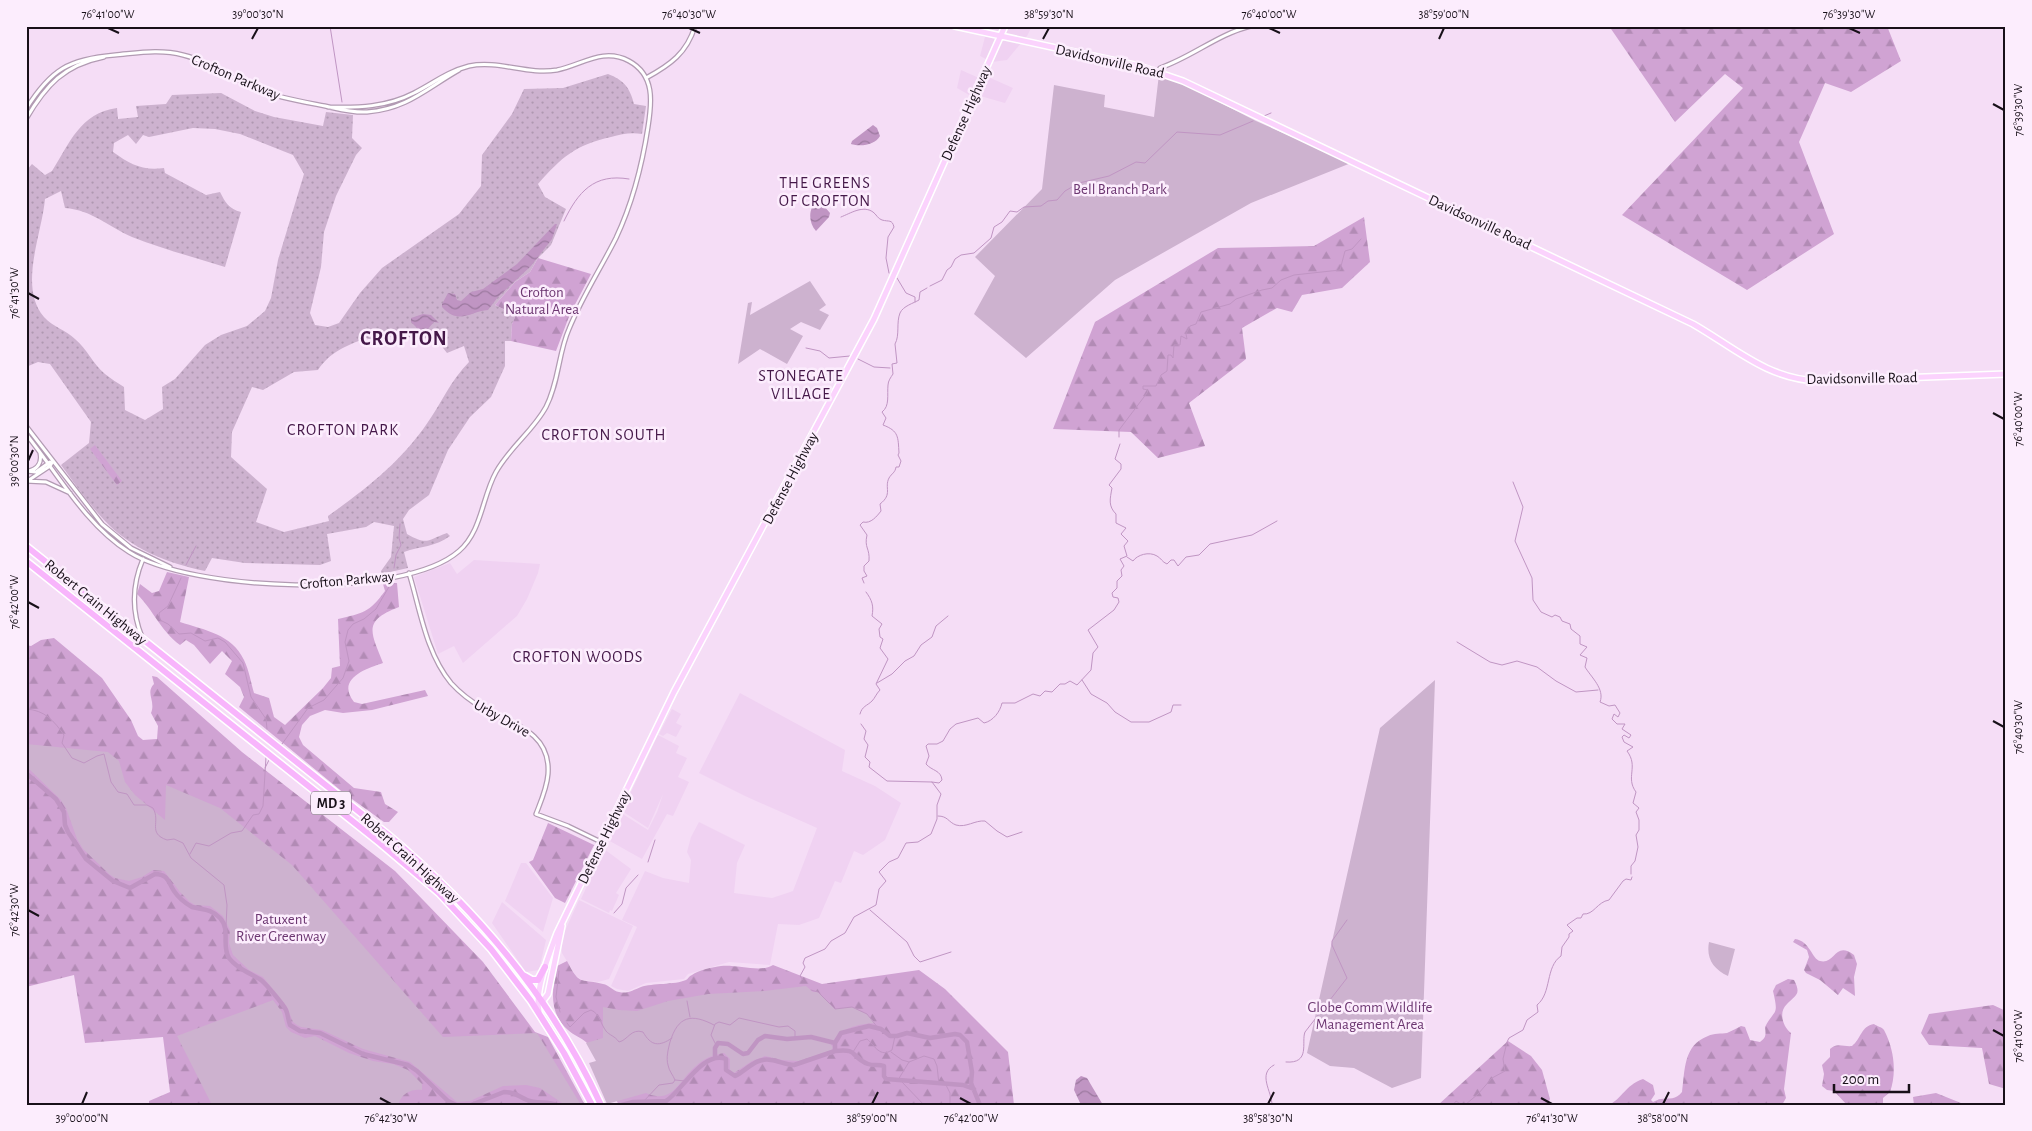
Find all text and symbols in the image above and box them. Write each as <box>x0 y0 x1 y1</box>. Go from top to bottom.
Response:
text: 76°41'00"W <box>82 8 135 20</box>
text: 39°00'30"N <box>232 8 284 20</box>
text: 76°40'30"W <box>662 8 716 20</box>
text: 38°59'30"N <box>1024 8 1074 20</box>
text: 76°40'00"W <box>1241 8 1297 20</box>
text: 38°59'00"N <box>1418 8 1470 20</box>
text: 76°39'30"W <box>1823 8 1875 20</box>
street label: Davidsonville Road <box>1054 42 1166 81</box>
street label: Crofton Parkway <box>189 52 283 103</box>
street label: Defense Highway <box>939 63 994 163</box>
text: 76°39'30"W <box>2012 84 2024 136</box>
district label: THE GREENS OF CROFTON <box>779 175 871 209</box>
park label: Bell Branch Park <box>1073 182 1167 197</box>
street label: Davidsonville Road <box>1426 192 1533 253</box>
text: 76°41'30"W <box>8 267 20 319</box>
park label: Crofton Natural Area <box>505 285 579 317</box>
district label: CROFTON <box>360 329 448 349</box>
district label: STONEGATE VILLAGE <box>758 368 844 402</box>
street label: Davidsonville Road <box>1806 370 1918 387</box>
text: 76°40'00"W <box>2012 391 2024 447</box>
district label: CROFTON PARK <box>287 422 399 438</box>
district label: CROFTON SOUTH <box>542 427 666 443</box>
street label: Defense Highway <box>760 429 821 527</box>
text: 39°00'30"N <box>8 435 20 487</box>
street label: Robert Crain Highway <box>42 557 150 648</box>
street label: Crofton Parkway <box>299 569 396 592</box>
text: 76°42'00"W <box>8 575 20 629</box>
district label: CROFTON WOODS <box>513 649 643 665</box>
street label: Urby Drive <box>471 697 532 740</box>
text: 76°40'30"W <box>2012 700 2024 754</box>
street label: Defense Highway <box>575 787 634 886</box>
road number: MD 3 <box>311 791 351 814</box>
street label: Robert Crain Highway <box>358 810 462 907</box>
text: 76°42'30"W <box>8 883 20 936</box>
park label: Patuxent River Greenway <box>236 912 327 944</box>
park label: Globe Comm Wildlife Management Area <box>1307 1000 1433 1032</box>
text: 76°41'00"W <box>2012 1009 2024 1062</box>
scale bar <box>1834 1061 1910 1093</box>
text: 200 m <box>1842 1072 1879 1087</box>
text: 39°00'00"N <box>56 1112 109 1124</box>
text: 76°42'30"W <box>365 1112 418 1124</box>
text: 38°59'00"N <box>846 1112 898 1124</box>
text: 76°42'00"W <box>944 1112 998 1124</box>
text: 38°58'30"N <box>1243 1112 1293 1124</box>
text: 76°41'30"W <box>1526 1112 1578 1124</box>
text: 38°58'00"N <box>1637 1112 1689 1124</box>

